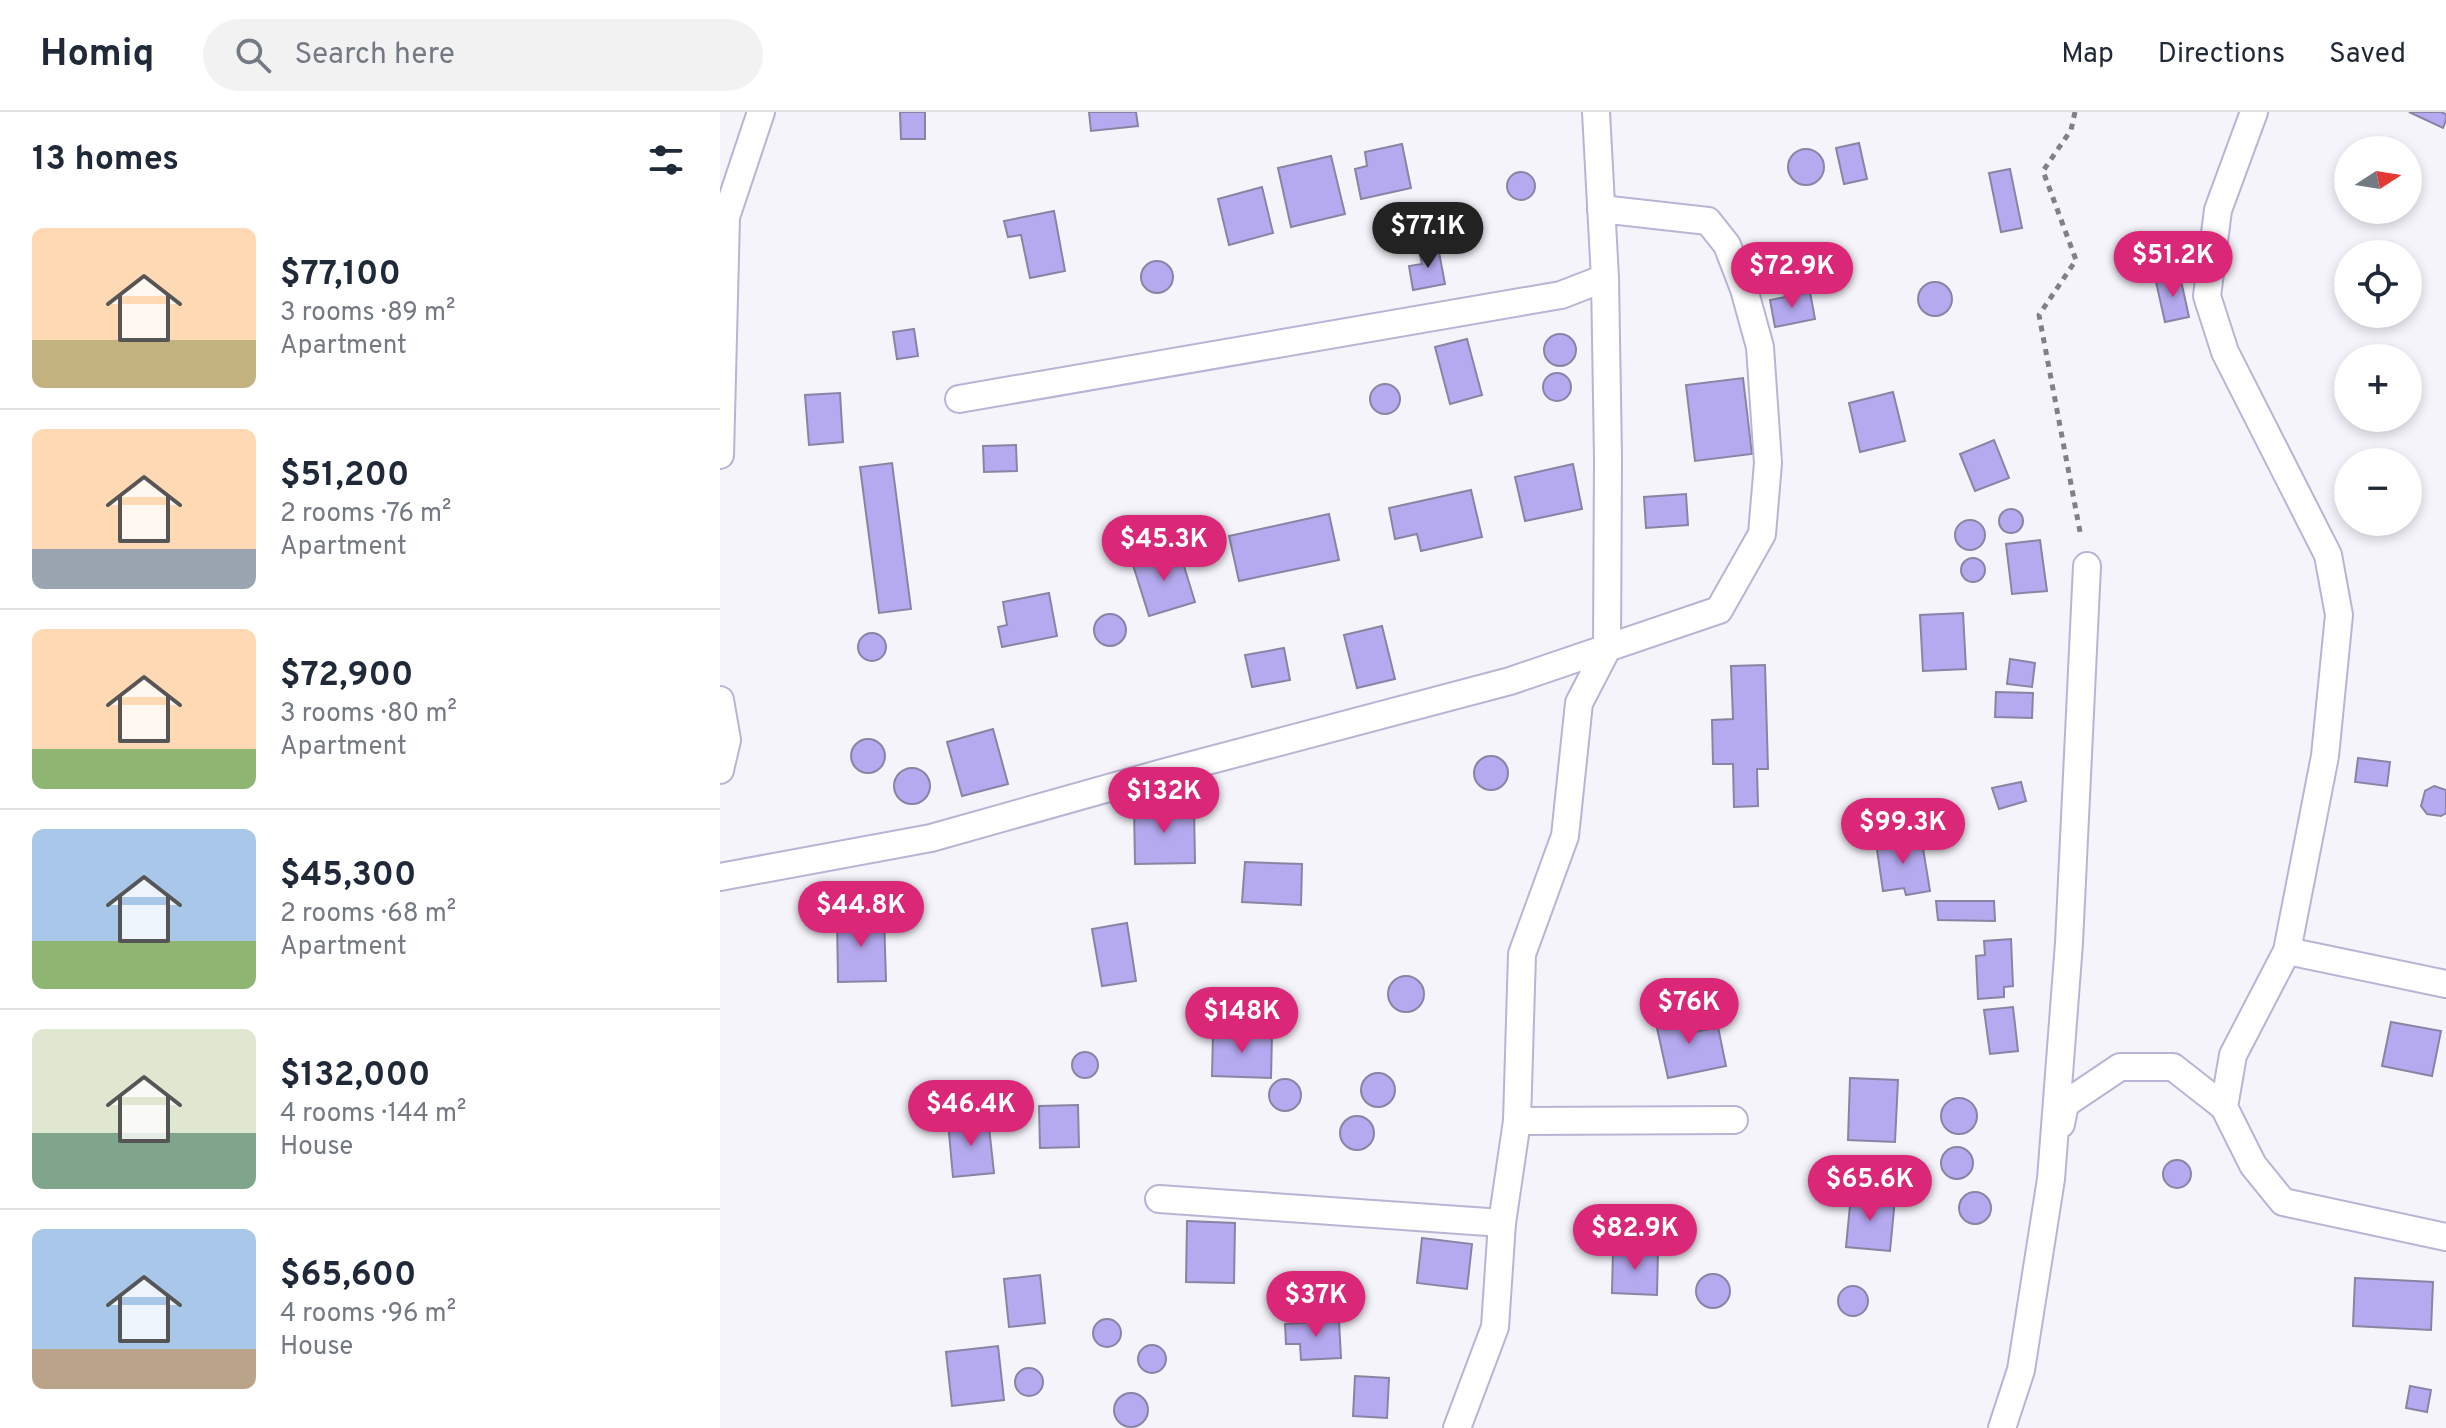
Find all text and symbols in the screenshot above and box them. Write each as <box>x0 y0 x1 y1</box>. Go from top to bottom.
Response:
search box <box>203 19 763 91</box>
text: Homiq <box>40 31 155 80</box>
icon: search <box>231 33 275 77</box>
text: Search here <box>295 37 455 74</box>
text: Map <box>2061 37 2114 73</box>
text: Directions <box>2158 37 2285 73</box>
text: Saved <box>2329 37 2406 73</box>
north arrow <box>2334 136 2422 224</box>
map controls <box>2334 136 2422 536</box>
icon: filters <box>644 138 688 182</box>
text: 13 homes <box>32 139 179 182</box>
pin: $77.1K <box>1363 202 1493 270</box>
text: $77.1K <box>1390 211 1466 244</box>
pin: $51.2K <box>2108 231 2238 299</box>
text: $51.2K <box>2132 240 2214 273</box>
button: locate <box>2334 240 2422 328</box>
pin: $72.9K <box>1727 242 1857 310</box>
text: $72.9K <box>1749 251 1835 284</box>
text: $77,100 <box>280 254 401 297</box>
icon: home <box>96 260 192 356</box>
text: 3 rooms · 89 m² <box>280 297 455 330</box>
text: Apartment <box>280 330 407 363</box>
button: + <box>2334 344 2422 432</box>
button: − <box>2334 448 2422 536</box>
text: $51,200 <box>280 455 409 498</box>
icon: home <box>96 461 192 557</box>
text: 2 rooms · 76 m² <box>280 498 452 531</box>
pin: $45.3K <box>1099 515 1229 583</box>
text: $45.3K <box>1120 524 1208 557</box>
text: Apartment <box>280 531 407 564</box>
text: $72,900 <box>280 655 413 698</box>
icon: home <box>96 661 192 757</box>
text: 3 rooms · 80 m² <box>280 698 457 731</box>
text: Apartment <box>280 731 407 764</box>
pin: $132K <box>1108 767 1220 835</box>
text: $132K <box>1126 776 1202 809</box>
pin: $99.3K <box>1838 798 1968 866</box>
text: $99.3K <box>1859 807 1947 840</box>
text: $45,300 <box>280 855 416 898</box>
icon: home <box>96 861 192 957</box>
pin: $44.8K <box>796 881 926 949</box>
text: $44.8K <box>816 890 906 923</box>
text: 2 rooms · 68 m² <box>280 898 456 931</box>
text: Apartment <box>280 931 407 964</box>
pin: $76K <box>1642 978 1736 1046</box>
pin: $148K <box>1186 987 1298 1055</box>
text: $76K <box>1658 987 1720 1020</box>
text: $148K <box>1203 996 1281 1029</box>
text: $132,000 <box>280 1055 430 1098</box>
icon: home <box>96 1061 192 1157</box>
pin: $46.4K <box>906 1080 1036 1148</box>
text: $46.4K <box>926 1089 1016 1122</box>
text: 4 rooms · 144 m² <box>280 1098 466 1131</box>
text: House <box>280 1131 353 1164</box>
pin: $65.6K <box>1805 1155 1935 1223</box>
text: $65.6K <box>1826 1164 1914 1197</box>
pin: $82.9K <box>1570 1204 1700 1272</box>
text: $82.9K <box>1591 1213 1679 1246</box>
text: $65,600 <box>280 1255 416 1298</box>
icon: home <box>96 1261 192 1357</box>
pin: $37K <box>1269 1271 1363 1339</box>
text: $37K <box>1284 1280 1348 1313</box>
text: 4 rooms · 96 m² <box>280 1298 456 1331</box>
text: House <box>280 1331 353 1364</box>

